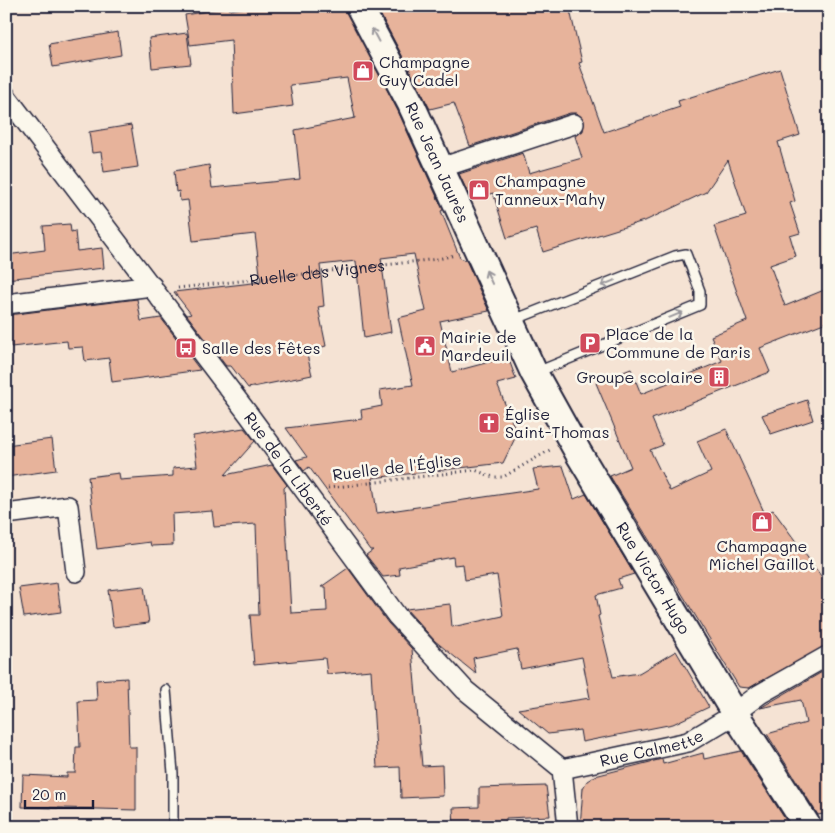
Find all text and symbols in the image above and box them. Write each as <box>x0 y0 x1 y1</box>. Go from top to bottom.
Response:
one-way arrow <box>370 28 380 43</box>
place label: Champagne Guy Cadel <box>379 51 470 90</box>
shop icon: Champagne Guy Cadel <box>351 59 375 83</box>
street label: Rue Jean Jaurès <box>401 98 475 226</box>
place label: Champagne Tanneux-Mahy <box>495 170 605 209</box>
shop icon: Champagne Tanneux-Mahy <box>467 178 491 202</box>
street label: Ruelle des Vignes <box>248 254 386 290</box>
one-way arrow <box>484 270 494 285</box>
one-way arrow <box>601 278 616 288</box>
one-way arrow <box>668 310 683 319</box>
place label: Place de la Commune de Paris <box>606 323 751 362</box>
place label: Mairie de Mardeuil <box>441 326 517 365</box>
parking icon: Place de la Commune de Paris <box>578 331 602 355</box>
public building icon: Mairie de Mardeuil <box>413 334 437 358</box>
bus stop icon: Salle des Fêtes <box>174 336 198 360</box>
place label: Salle des Fêtes <box>202 337 321 358</box>
building icon: Groupe scolaire <box>707 365 731 389</box>
place label: Groupe scolaire <box>576 366 703 387</box>
place label: Église Saint-Thomas <box>505 403 609 442</box>
street label: Rue de la Liberté <box>240 407 338 530</box>
church icon: Église Saint-Thomas <box>477 411 501 435</box>
street label: Ruelle de l'Église <box>331 448 463 485</box>
shop icon: Champagne Michel Gaillot <box>750 510 774 534</box>
street label: Rue Victor Hugo <box>612 518 696 638</box>
place label: Champagne Michel Gaillot <box>709 535 815 574</box>
street label: Rue Calmette <box>598 724 707 771</box>
scale bar <box>25 778 92 810</box>
text: 20 m <box>32 784 66 804</box>

